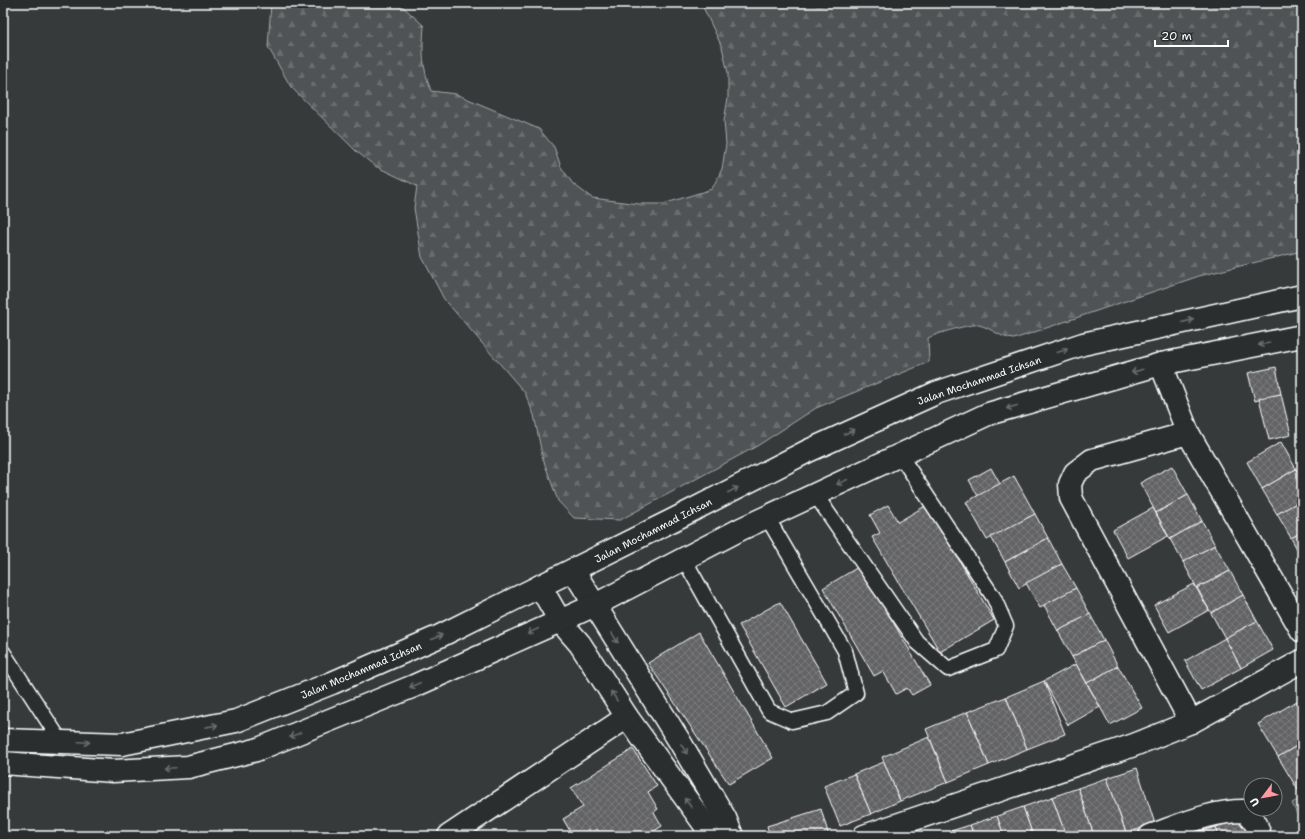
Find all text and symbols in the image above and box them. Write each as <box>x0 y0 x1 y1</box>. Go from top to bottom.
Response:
scale bar <box>1155 22 1228 48</box>
text: 20 m <box>1161 28 1192 44</box>
one-way arrow <box>1181 316 1194 324</box>
one-way arrow <box>1258 340 1271 348</box>
one-way arrow <box>1055 347 1068 354</box>
street label: Jalan Mochammad Ichsan <box>916 353 1043 408</box>
one-way arrow <box>1130 368 1143 375</box>
one-way arrow <box>1006 404 1019 411</box>
one-way arrow <box>843 428 855 435</box>
one-way arrow <box>836 479 848 486</box>
one-way arrow <box>726 485 738 493</box>
street label: Jalan Mochammad Ichsan <box>592 495 714 566</box>
one-way arrow <box>528 628 540 636</box>
one-way arrow <box>611 632 619 643</box>
one-way arrow <box>430 633 442 640</box>
street label: Jalan Mochammad Ichsan <box>299 639 424 702</box>
one-way arrow <box>410 682 422 690</box>
one-way arrow <box>609 691 618 702</box>
one-way arrow <box>205 722 218 730</box>
one-way arrow <box>289 731 301 739</box>
one-way arrow <box>77 738 90 745</box>
one-way arrow <box>680 743 688 755</box>
one-way arrow <box>164 765 177 772</box>
north arrow <box>1243 777 1283 817</box>
text: U <box>1247 795 1263 809</box>
one-way arrow <box>684 798 692 809</box>

